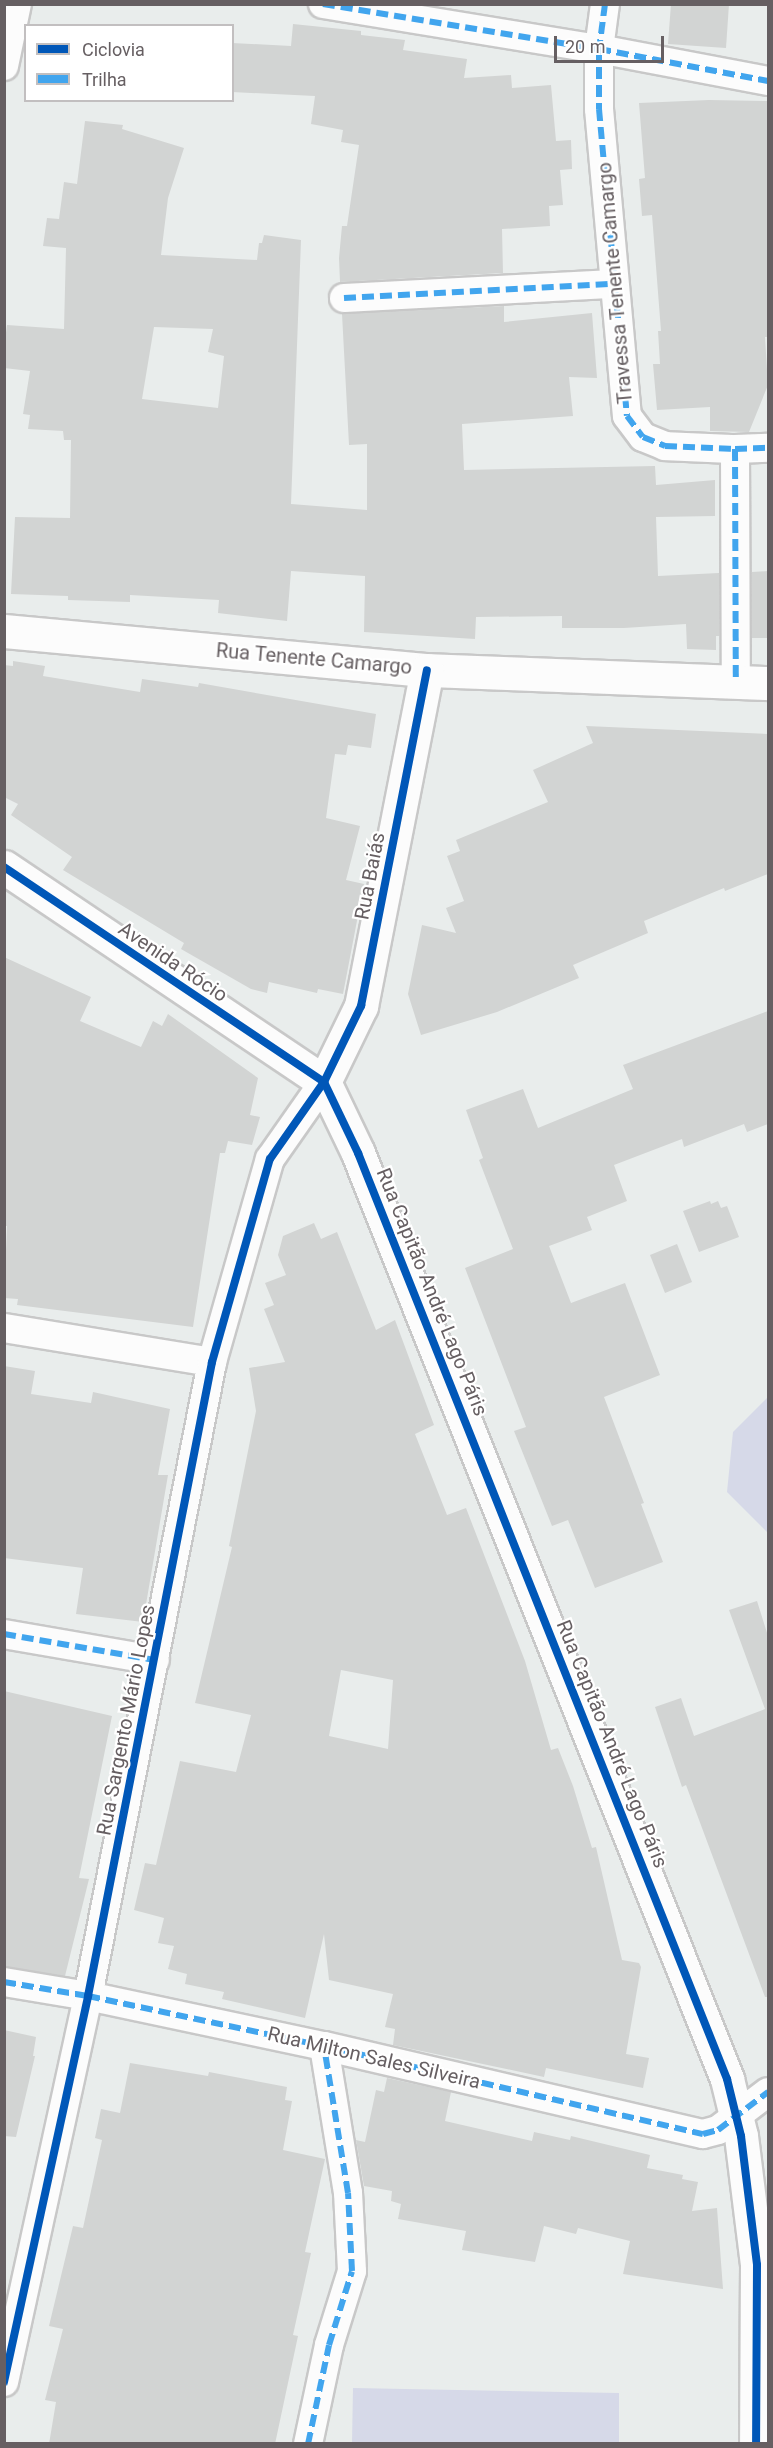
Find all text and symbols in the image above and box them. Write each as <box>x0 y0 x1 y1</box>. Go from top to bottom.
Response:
legend <box>24 24 234 102</box>
scale bar <box>557 24 666 62</box>
text: 20 m <box>565 36 605 57</box>
text: Ciclovia <box>82 39 145 60</box>
text: Trilha <box>82 69 127 90</box>
street label: Travessa Tenente Camargo <box>592 161 638 405</box>
street label: Rua Tenente Camargo <box>215 638 413 680</box>
street label: Rua Baiás <box>350 830 390 922</box>
street label: Avenida Rócio <box>114 917 232 1007</box>
street label: Rua Capitão André Lago Páris <box>371 1165 493 1419</box>
street label: Rua Sargento Mário Lopes <box>92 1602 160 1838</box>
street label: Rua Capitão André Lago Páris <box>551 1617 673 1871</box>
street label: Rua Milton Sales Silveira <box>265 2022 483 2094</box>

